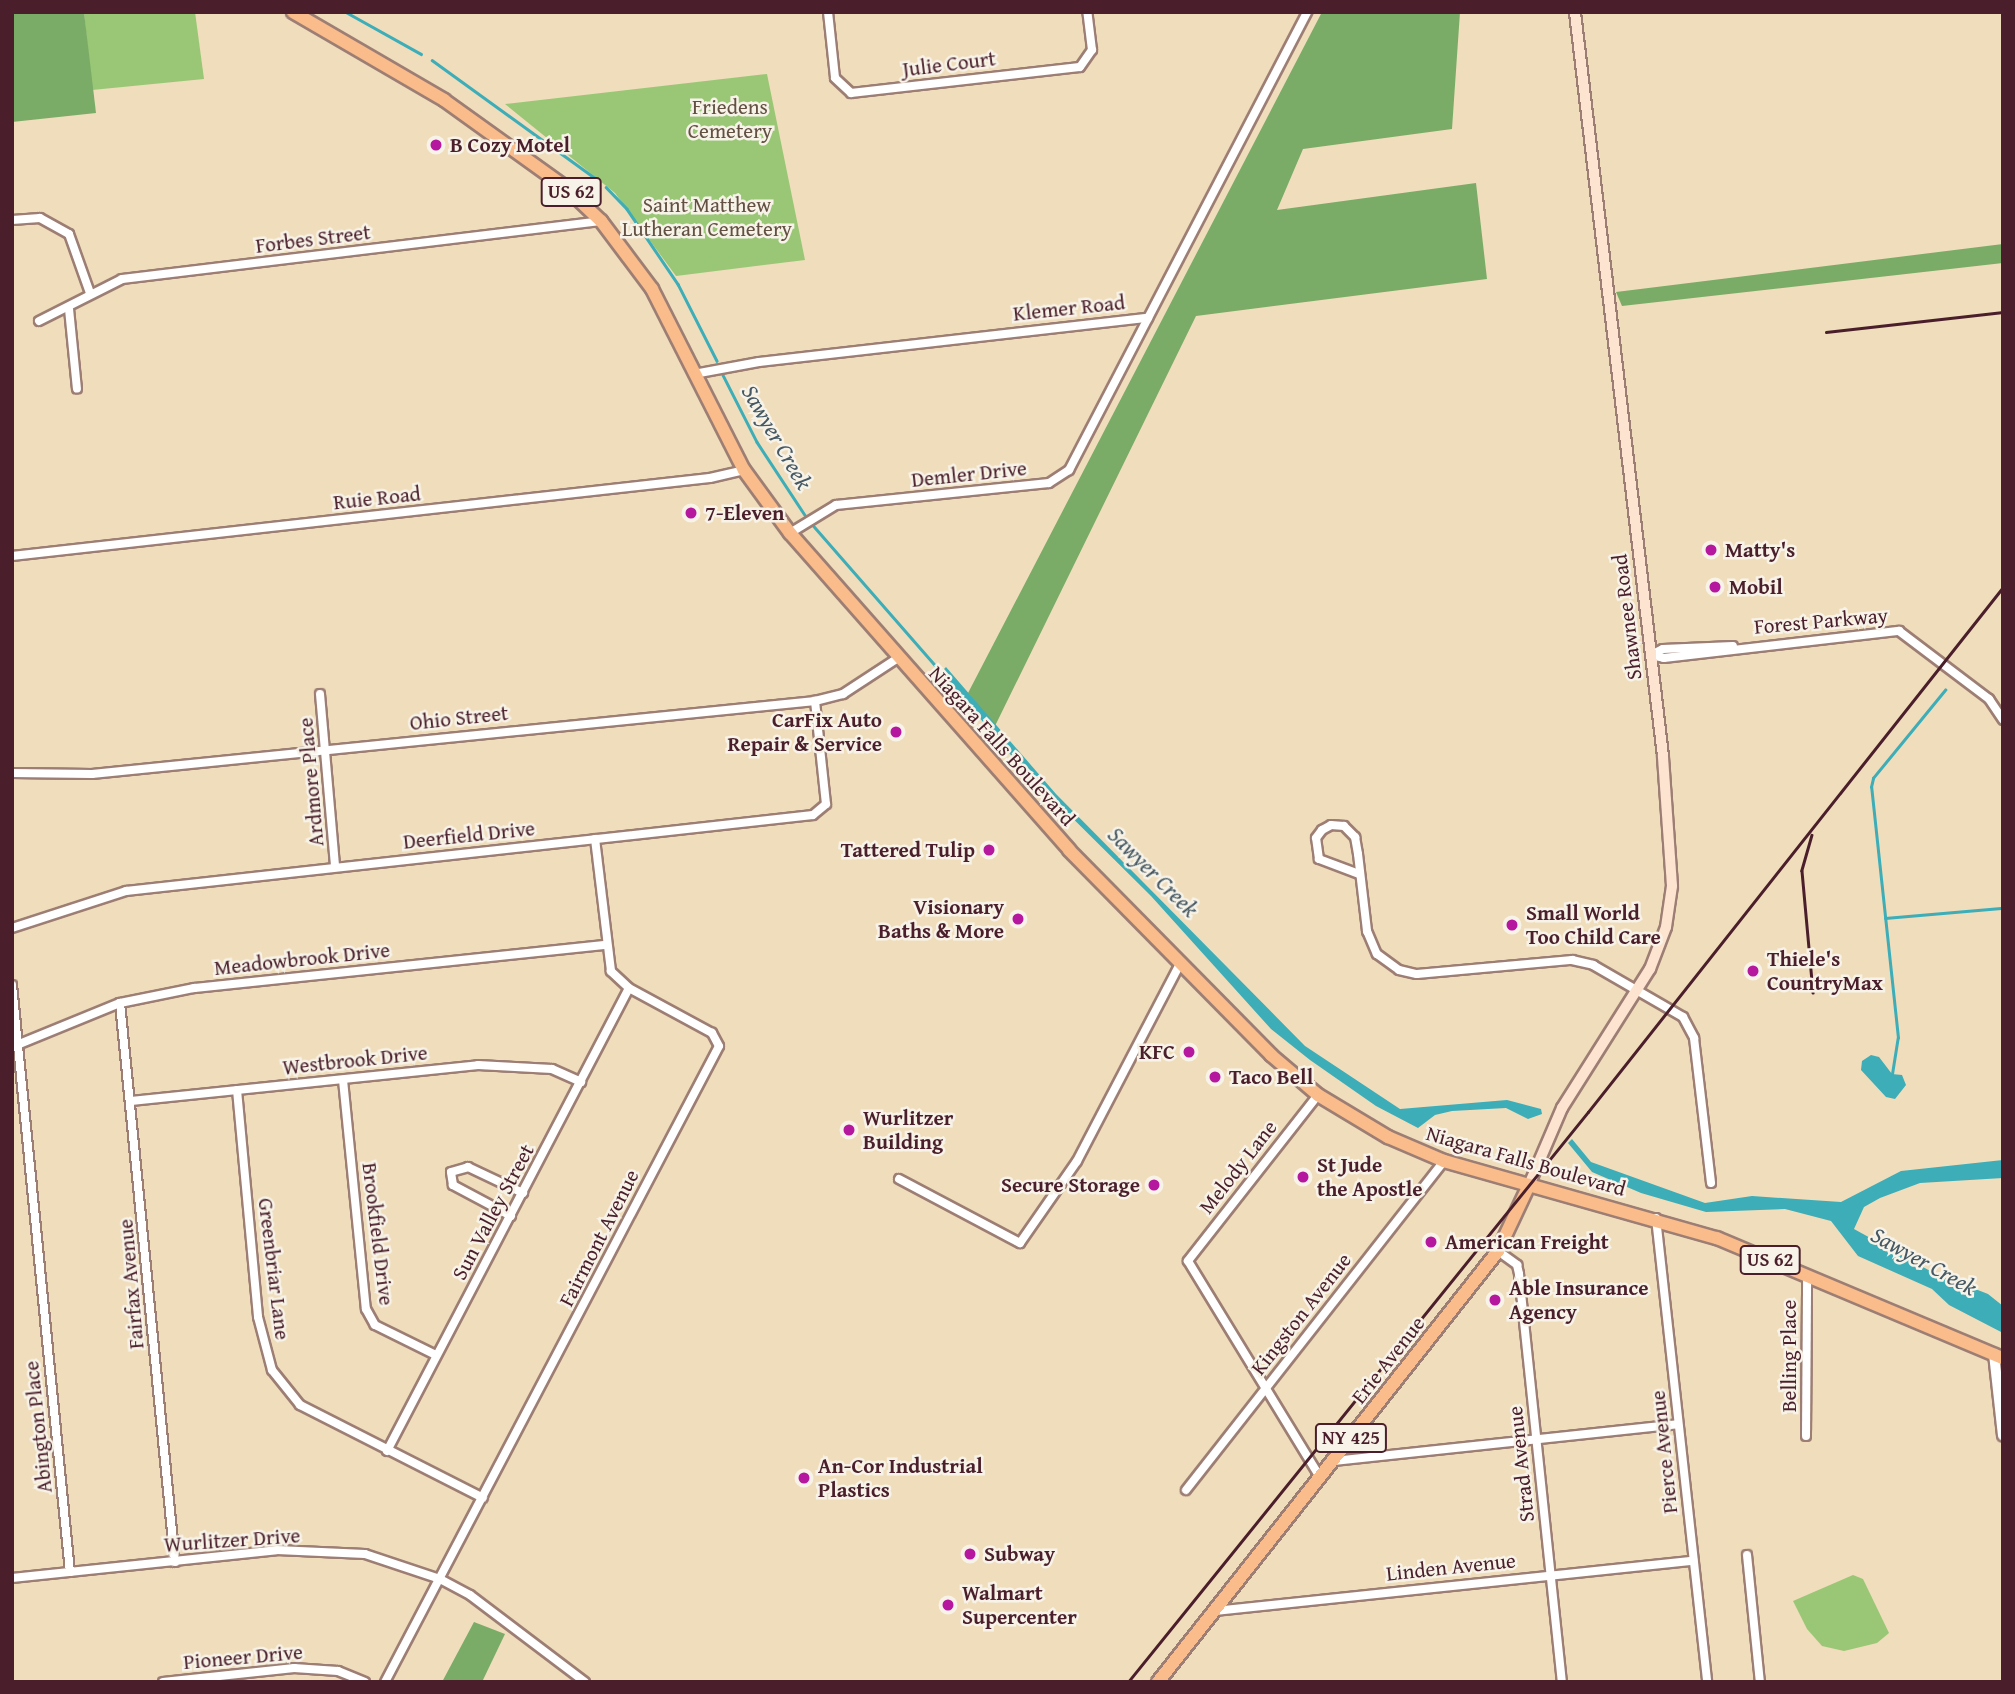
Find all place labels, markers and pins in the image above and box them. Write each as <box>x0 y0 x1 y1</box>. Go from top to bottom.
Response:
place label: B Cozy Motel <box>450 132 570 158</box>
marker: B Cozy Motel <box>428 137 444 153</box>
place label: 7-Eleven <box>705 500 785 526</box>
marker: 7-Eleven <box>683 505 699 521</box>
place label: Matty's <box>1725 537 1795 563</box>
marker: Matty's <box>1703 542 1719 558</box>
place label: Mobil <box>1729 574 1783 600</box>
marker: Mobil <box>1707 579 1723 595</box>
place label: CarFix Auto Repair & Service <box>728 707 882 757</box>
marker: CarFix Auto Repair & Service <box>888 724 904 740</box>
place label: Tattered Tulip <box>841 837 975 863</box>
marker: Tattered Tulip <box>981 842 997 858</box>
place label: Visionary Baths & More <box>878 894 1004 944</box>
place label: Small World Too Child Care <box>1526 900 1661 950</box>
marker: Visionary Baths & More <box>1010 911 1026 927</box>
marker: Small World Too Child Care <box>1504 917 1520 933</box>
place label: Thiele's CountryMax <box>1767 946 1883 996</box>
marker: Thiele's CountryMax <box>1745 963 1761 979</box>
place label: KFC <box>1139 1039 1175 1065</box>
marker: KFC <box>1181 1044 1197 1060</box>
place label: Taco Bell <box>1229 1064 1313 1090</box>
marker: Taco Bell <box>1207 1069 1223 1085</box>
place label: Wurlitzer Building <box>863 1105 953 1155</box>
marker: Wurlitzer Building <box>841 1122 857 1138</box>
place label: St Jude the Apostle <box>1317 1152 1423 1202</box>
marker: St Jude the Apostle <box>1295 1169 1311 1185</box>
place label: Secure Storage <box>1001 1172 1140 1198</box>
marker: Secure Storage <box>1146 1177 1162 1193</box>
place label: American Freight <box>1445 1229 1609 1255</box>
marker: American Freight <box>1423 1234 1439 1250</box>
place label: Able Insurance Agency <box>1509 1275 1649 1325</box>
marker: Able Insurance Agency <box>1487 1292 1503 1308</box>
place label: An-Cor Industrial Plastics <box>818 1453 983 1503</box>
marker: An-Cor Industrial Plastics <box>796 1470 812 1486</box>
place label: Subway <box>984 1541 1055 1567</box>
marker: Subway <box>962 1546 978 1562</box>
place label: Walmart Supercenter <box>962 1580 1077 1630</box>
marker: Walmart Supercenter <box>940 1597 956 1613</box>

